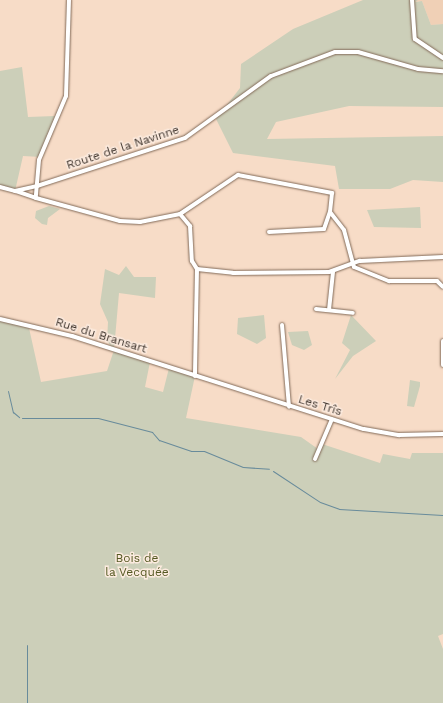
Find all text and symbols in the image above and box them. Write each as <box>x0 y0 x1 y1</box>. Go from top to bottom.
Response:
street label: Route de la Navinne <box>65 123 181 173</box>
street label: Rue du Bransart <box>54 315 148 357</box>
street label: Les Trîs <box>296 393 344 419</box>
park label: Bois de la Vecquée <box>105 552 169 580</box>

